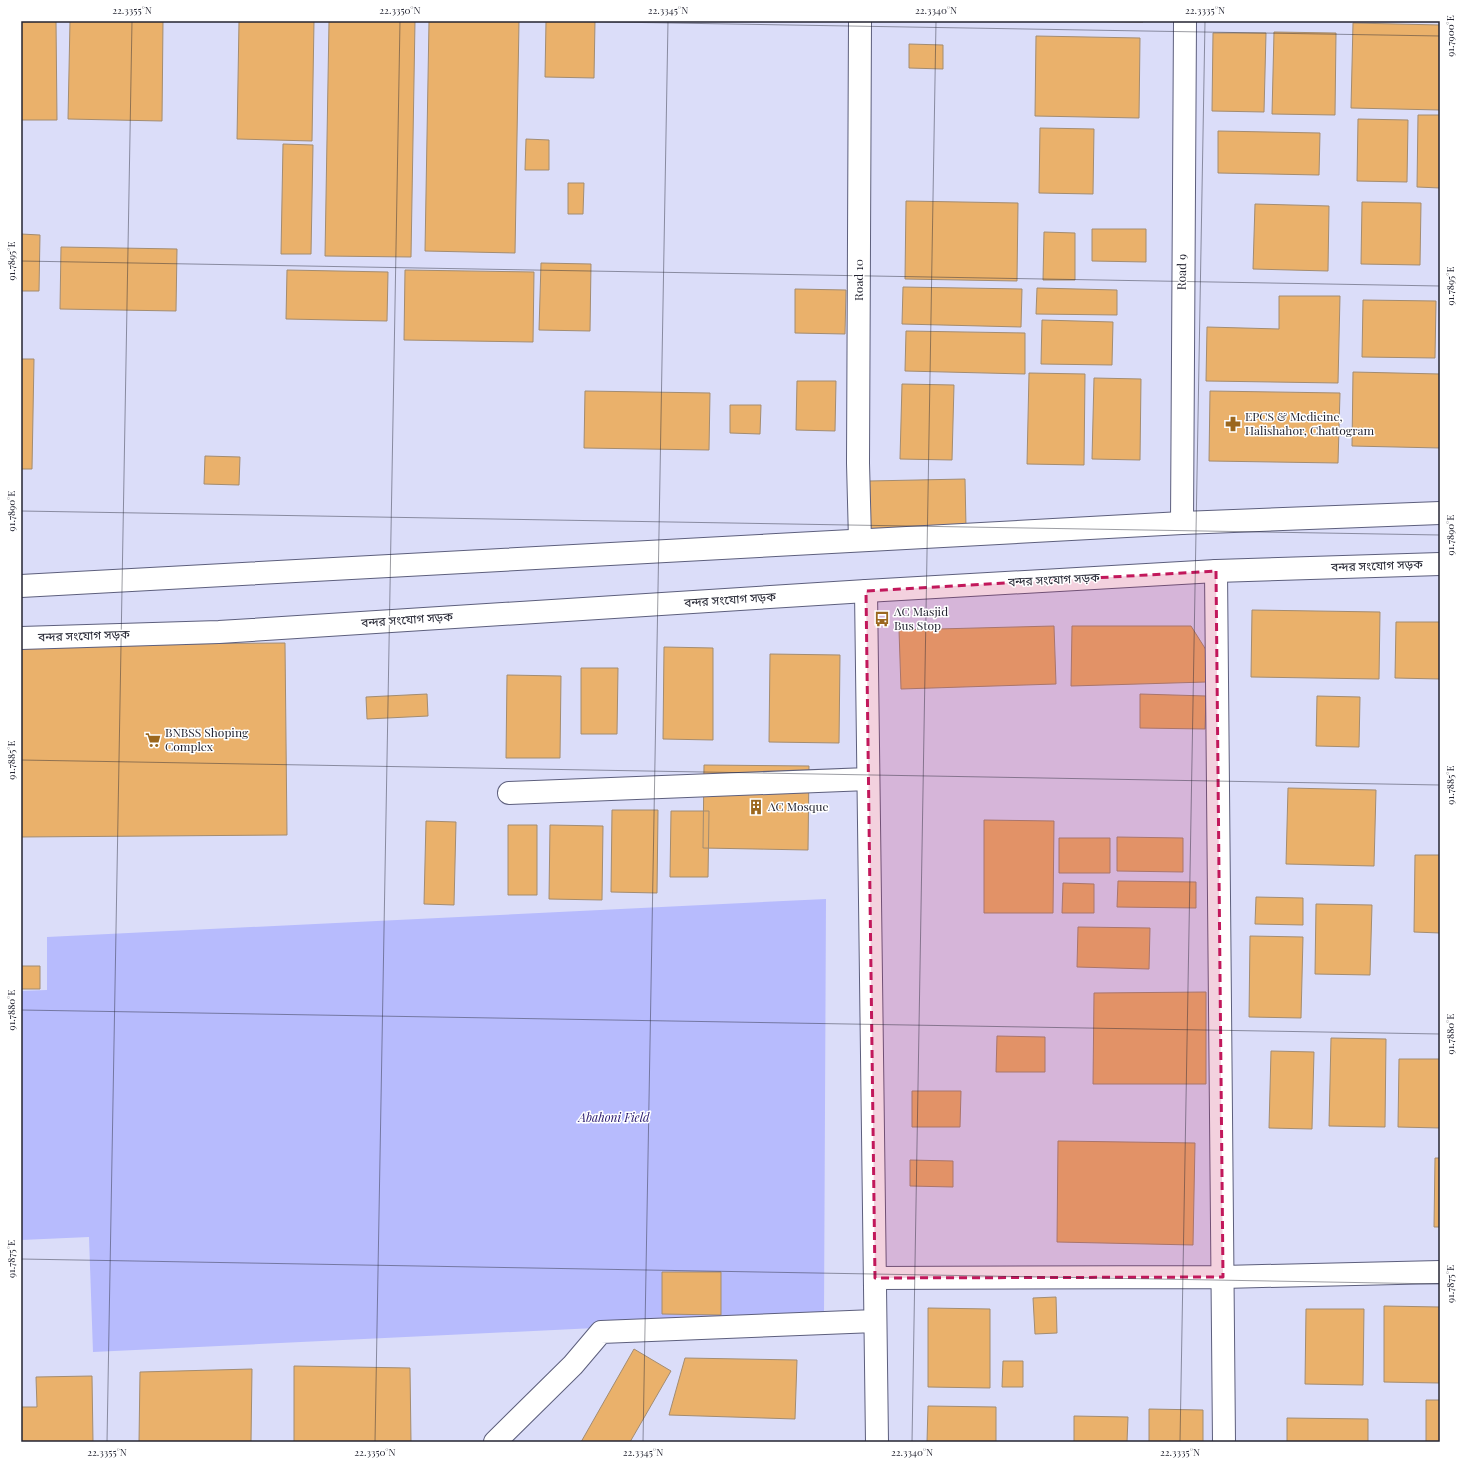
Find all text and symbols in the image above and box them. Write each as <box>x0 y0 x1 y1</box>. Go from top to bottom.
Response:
text: 22.3355°N <box>112 3 152 17</box>
text: 22.3350°N <box>379 3 421 17</box>
text: 22.3345°N <box>648 3 688 17</box>
text: 22.3340°N <box>915 3 957 17</box>
text: 22.3335°N <box>1185 3 1225 17</box>
text: 91.7900°E <box>1443 15 1457 57</box>
text: 91.7895°E <box>4 241 18 281</box>
street label: Road 9 <box>1173 254 1189 290</box>
street label: Road 10 <box>850 259 866 301</box>
text: 91.7895°E <box>1443 266 1457 306</box>
place label: EPCS & Medicine, Halishahor, Chattogram <box>1245 408 1375 438</box>
pharmacy icon: EPCS & Medicine, Halishahor, Chattogram <box>1224 415 1242 433</box>
text: 91.7890°E <box>4 491 18 531</box>
text: 91.7890°E <box>1443 515 1457 555</box>
street label: বন্দর সংযোগ সড়ক <box>1330 555 1423 575</box>
street label: বন্দর সংযোগ সড়ক <box>1007 569 1100 589</box>
street label: বন্দর সংযোগ সড়ক <box>683 588 777 610</box>
place label: AC Masjid Bus Stop <box>893 603 948 633</box>
street label: বন্দর সংযোগ সড়ক <box>360 608 454 630</box>
bus stop icon: AC Masjid Bus Stop <box>873 610 891 628</box>
street label: বন্দর সংযোগ সড়ক <box>37 625 130 645</box>
place label: BNBSS Shoping Complex <box>165 724 249 754</box>
supermarket icon: BNBSS Shoping Complex <box>144 731 162 749</box>
text: 91.7885°E <box>4 740 18 780</box>
text: 91.7885°E <box>1443 765 1457 805</box>
building icon: AC Mosque <box>747 798 765 816</box>
place label: AC Mosque <box>767 798 829 814</box>
text: 91.7880°E <box>4 990 18 1030</box>
text: 91.7880°E <box>1443 1014 1457 1054</box>
park label: Abahoni Field <box>576 1109 650 1125</box>
text: 91.7875°E <box>4 1240 18 1278</box>
text: 91.7875°E <box>1443 1265 1457 1303</box>
text: 22.3355°N <box>87 1445 127 1459</box>
text: 22.3350°N <box>354 1445 396 1459</box>
text: 22.3345°N <box>623 1445 663 1459</box>
text: 22.3340°N <box>891 1445 933 1459</box>
text: 22.3335°N <box>1160 1445 1200 1459</box>

